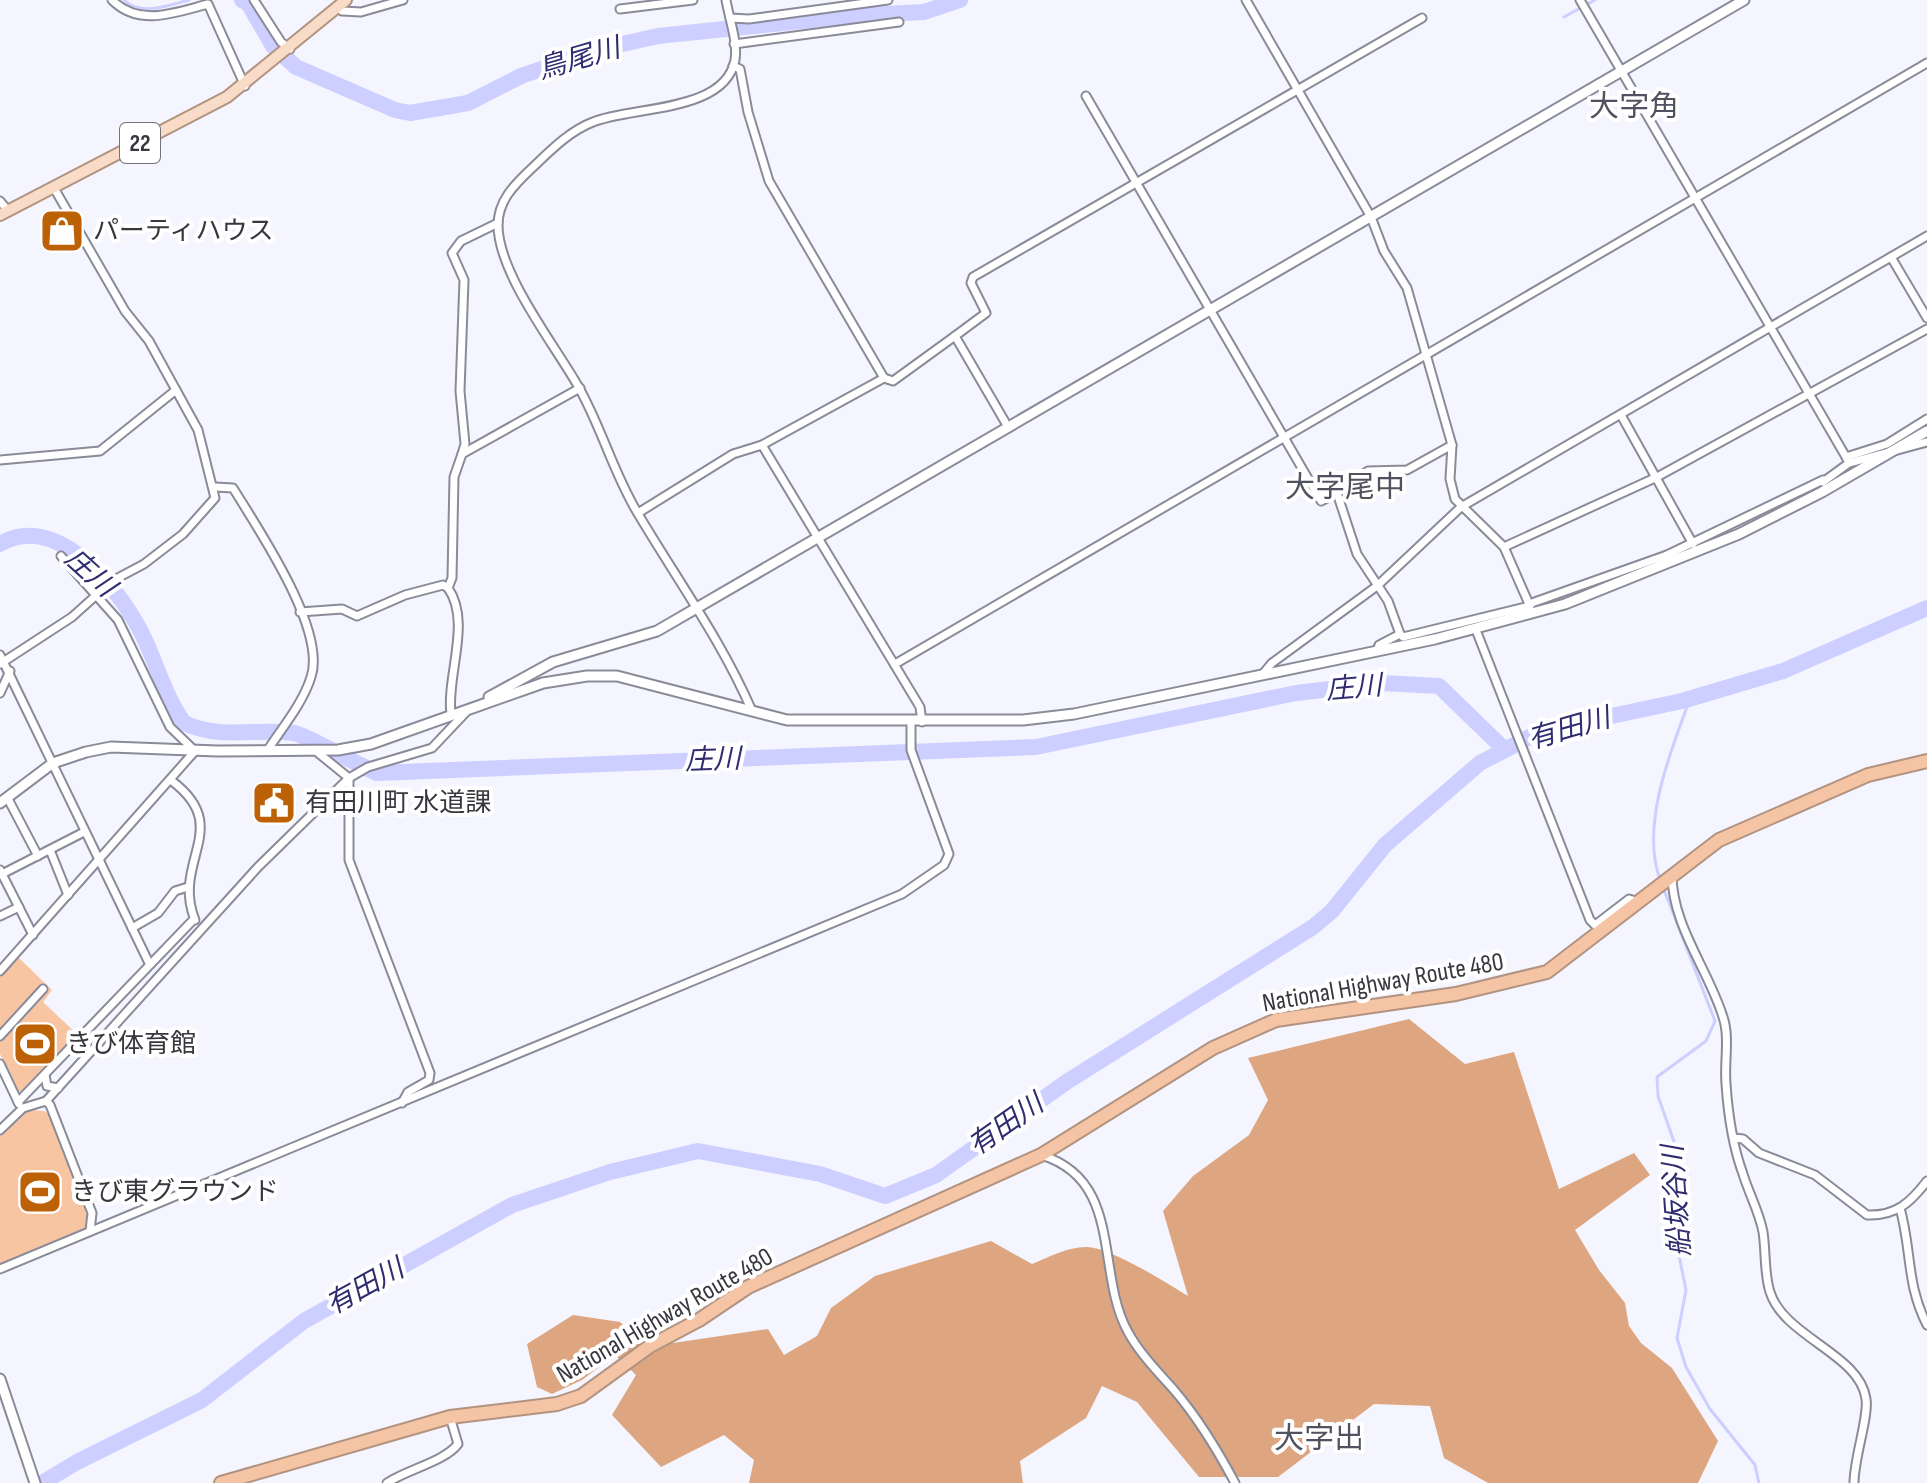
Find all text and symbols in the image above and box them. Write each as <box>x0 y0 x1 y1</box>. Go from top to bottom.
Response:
water label: 鳥尾川 <box>534 31 627 86</box>
district label: 大字角 <box>1589 89 1679 125</box>
road number: 22 <box>120 123 160 163</box>
shop icon: パーティハウス <box>38 207 86 255</box>
place label: パーティハウス <box>93 216 273 247</box>
district label: 大字尾中 <box>1285 470 1405 506</box>
water label: 庄川 <box>58 542 124 606</box>
water label: 庄川 <box>1325 669 1386 707</box>
water label: 有田川 <box>1524 701 1617 756</box>
water label: 庄川 <box>684 742 745 777</box>
public building icon: 有田川町 水道課 <box>250 779 298 827</box>
place label: 有田川町 水道課 <box>305 788 491 819</box>
street label: National Highway Route 480 <box>1260 947 1506 1019</box>
sports icon: きび体育館 <box>11 1020 59 1068</box>
place label: きび体育館 <box>66 1029 196 1060</box>
water label: 有田川 <box>962 1086 1052 1163</box>
water label: 船坂谷川 <box>1656 1141 1697 1258</box>
sports icon: きび東グラウンド <box>16 1168 64 1216</box>
place label: きび東グラウンド <box>71 1177 279 1208</box>
street label: National Highway Route 480 <box>551 1241 779 1391</box>
water label: 有田川 <box>320 1251 412 1322</box>
district label: 大字出 <box>1274 1421 1364 1457</box>

